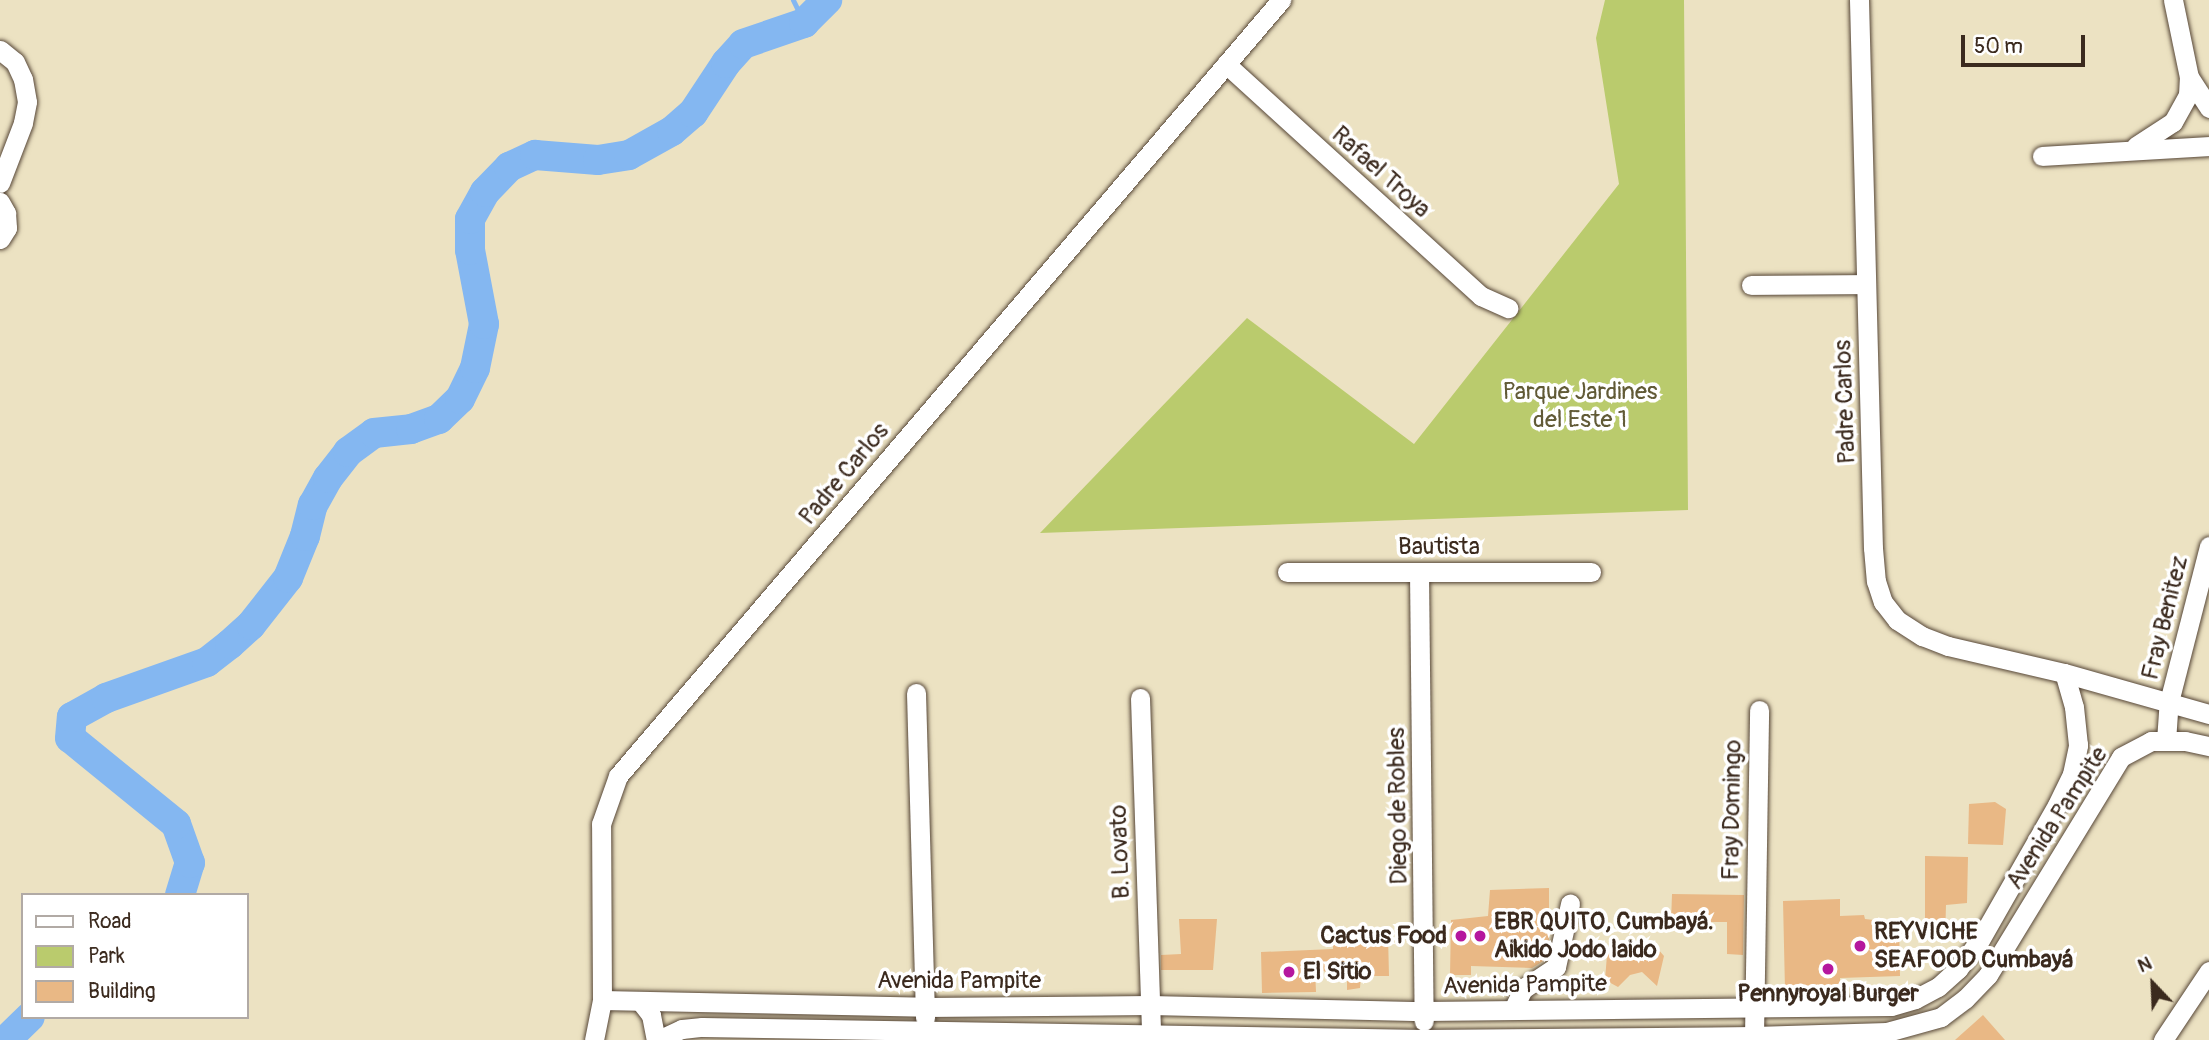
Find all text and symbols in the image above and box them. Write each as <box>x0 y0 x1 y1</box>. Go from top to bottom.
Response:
scale bar <box>1964 21 2088 65</box>
text: 50 m <box>1974 33 2023 60</box>
street label: Rafael Troya <box>1326 120 1436 224</box>
street label: Padre Carlos <box>1828 339 1862 465</box>
park label: Parque Jardines del Este 1 <box>1502 378 1658 434</box>
street label: Padre Carlos <box>793 417 895 531</box>
street label: Bautista <box>1398 533 1480 561</box>
street label: Fray Benitez <box>2136 553 2194 683</box>
street label: Diego de Robles <box>1382 727 1414 885</box>
street label: Fray Domingo <box>1716 739 1748 881</box>
street label: Avenida Pampite <box>2000 741 2114 895</box>
street label: B. Lovato <box>1104 804 1136 900</box>
legend <box>21 893 248 1019</box>
text: Road <box>88 908 132 935</box>
place label: EBR QUITO, Cumbayá. Aikido Jodo laido <box>1494 908 1713 964</box>
place label: REYVICHE SEAFOOD Cumbayá <box>1874 918 2073 974</box>
place label: Cactus Food <box>1320 922 1447 950</box>
marker: Cactus Food <box>1453 928 1469 944</box>
marker: EBR QUITO, Cumbayá. Aikido Jodo laido <box>1472 928 1488 944</box>
marker: REYVICHE SEAFOOD Cumbayá <box>1852 938 1868 954</box>
text: Park <box>88 943 125 970</box>
north arrow <box>2118 949 2188 1019</box>
text: N <box>2134 951 2155 978</box>
place label: El Sitio <box>1303 958 1371 986</box>
marker: Pennyroyal Burger <box>1820 961 1836 977</box>
marker: El Sitio <box>1281 964 1297 980</box>
street label: Avenida Pampite <box>877 967 1041 995</box>
street label: Avenida Pampite <box>1443 969 1607 1001</box>
text: Building <box>88 978 155 1005</box>
place label: Pennyroyal Burger <box>1737 980 1919 1008</box>

